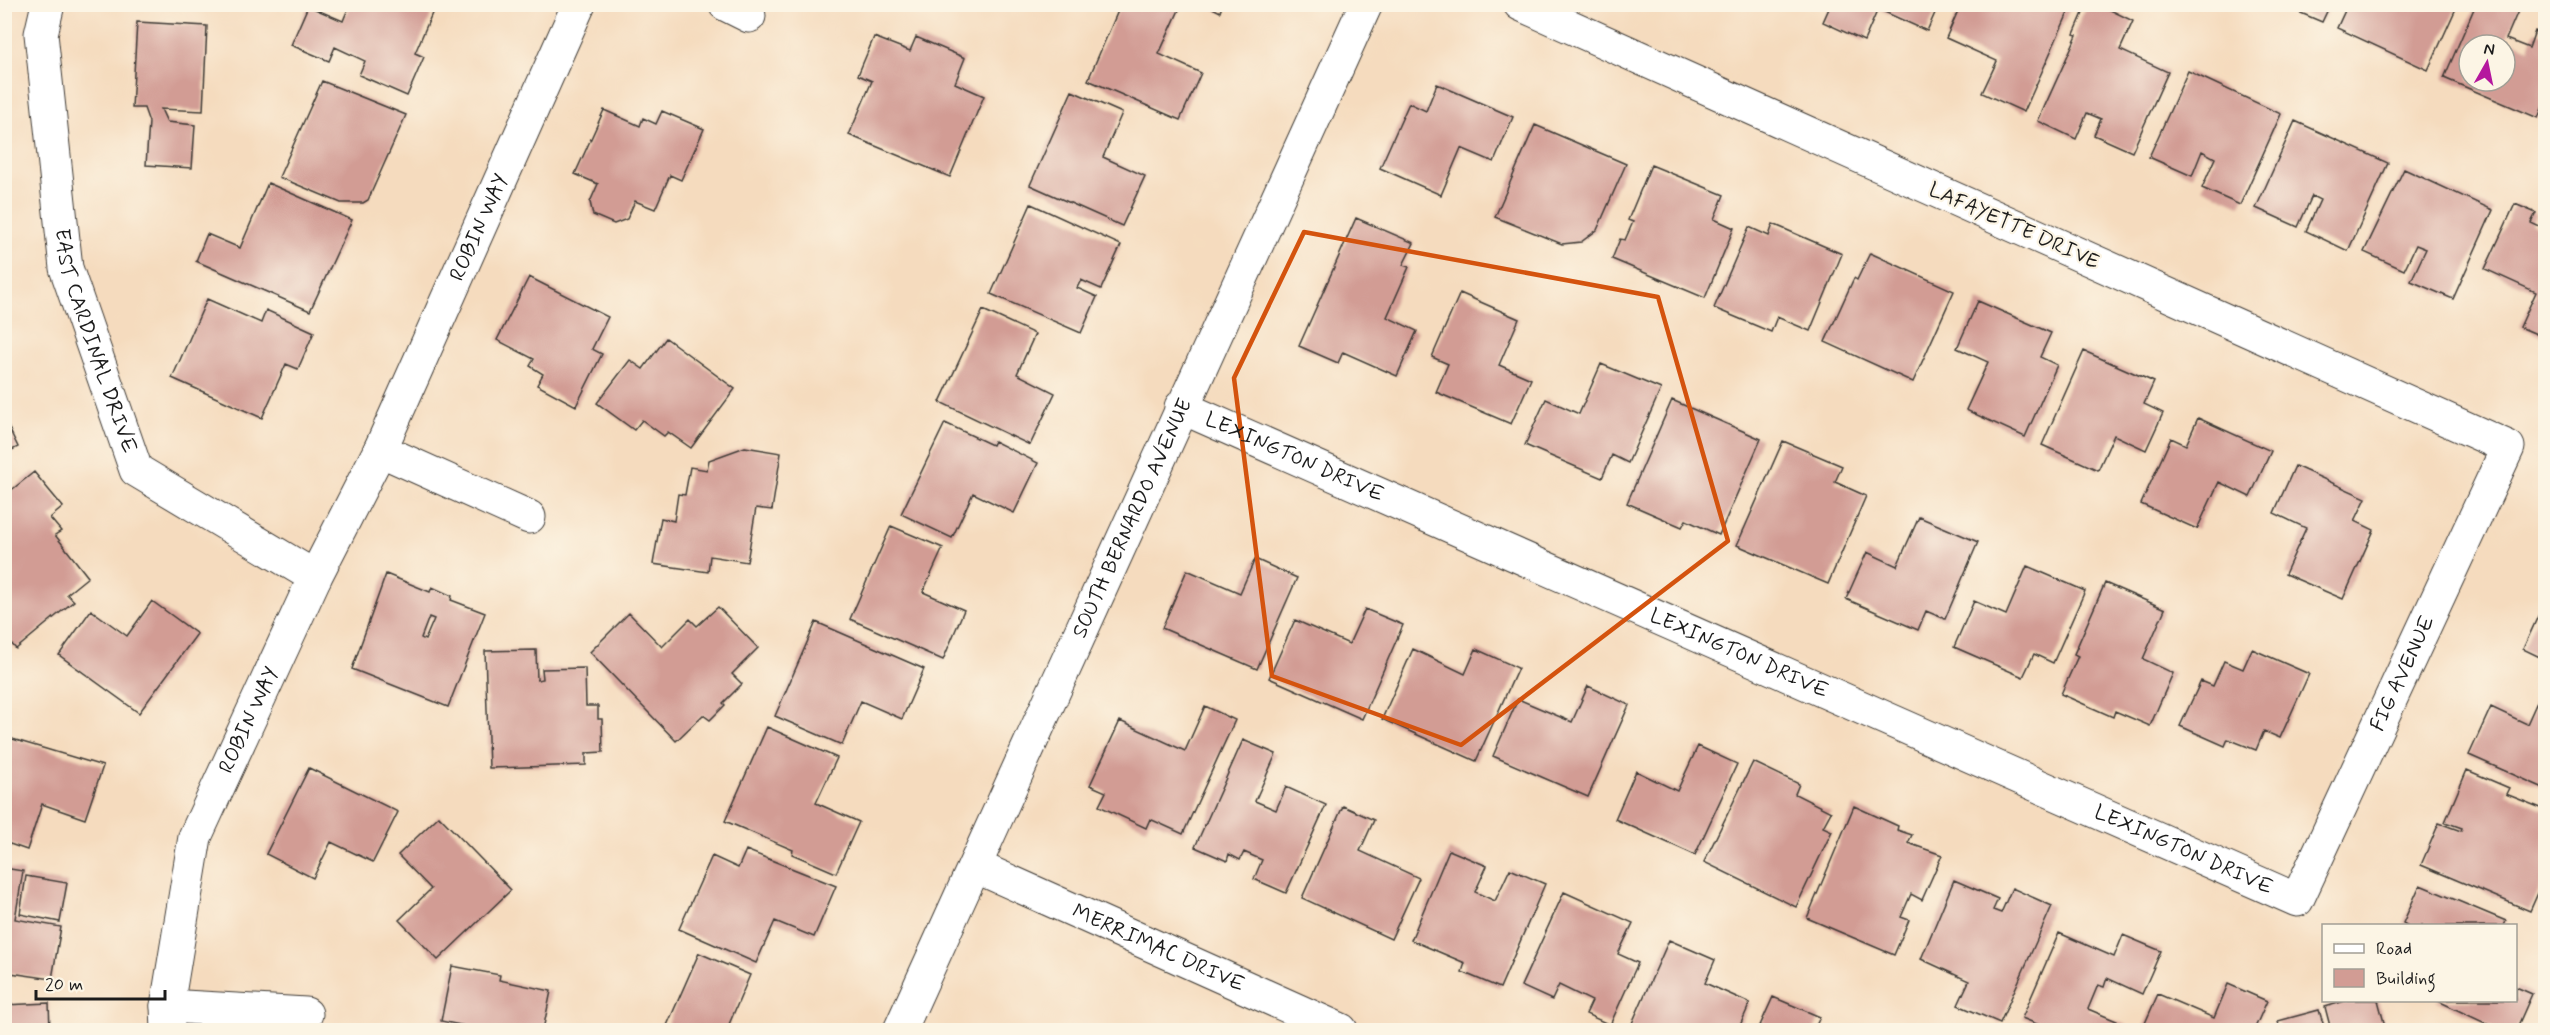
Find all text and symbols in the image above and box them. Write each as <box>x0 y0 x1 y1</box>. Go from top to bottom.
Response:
north arrow <box>2457 33 2517 93</box>
text: N <box>2482 38 2496 61</box>
street label: ROBIN WAY <box>443 169 516 285</box>
street label: LAFAYETTE DRIVE <box>1924 176 2104 276</box>
street label: EAST CARDINAL DRIVE <box>48 227 143 457</box>
street label: SOUTH BERNARDO AVENUE <box>1066 394 1199 643</box>
street label: LEXINGTON DRIVE <box>1201 405 1388 509</box>
street label: LEXINGTON DRIVE <box>1645 602 1833 705</box>
street label: FIG AVENUE <box>2364 611 2442 736</box>
street label: ROBIN WAY <box>212 662 286 778</box>
street label: LEXINGTON DRIVE <box>2090 798 2277 902</box>
street label: MERRIMAC DRIVE <box>1068 897 1249 999</box>
legend <box>2322 924 2517 1002</box>
text: Road <box>2376 937 2412 961</box>
scale bar <box>36 963 165 1001</box>
text: Building <box>2376 967 2436 993</box>
text: 20 m <box>45 973 83 997</box>

